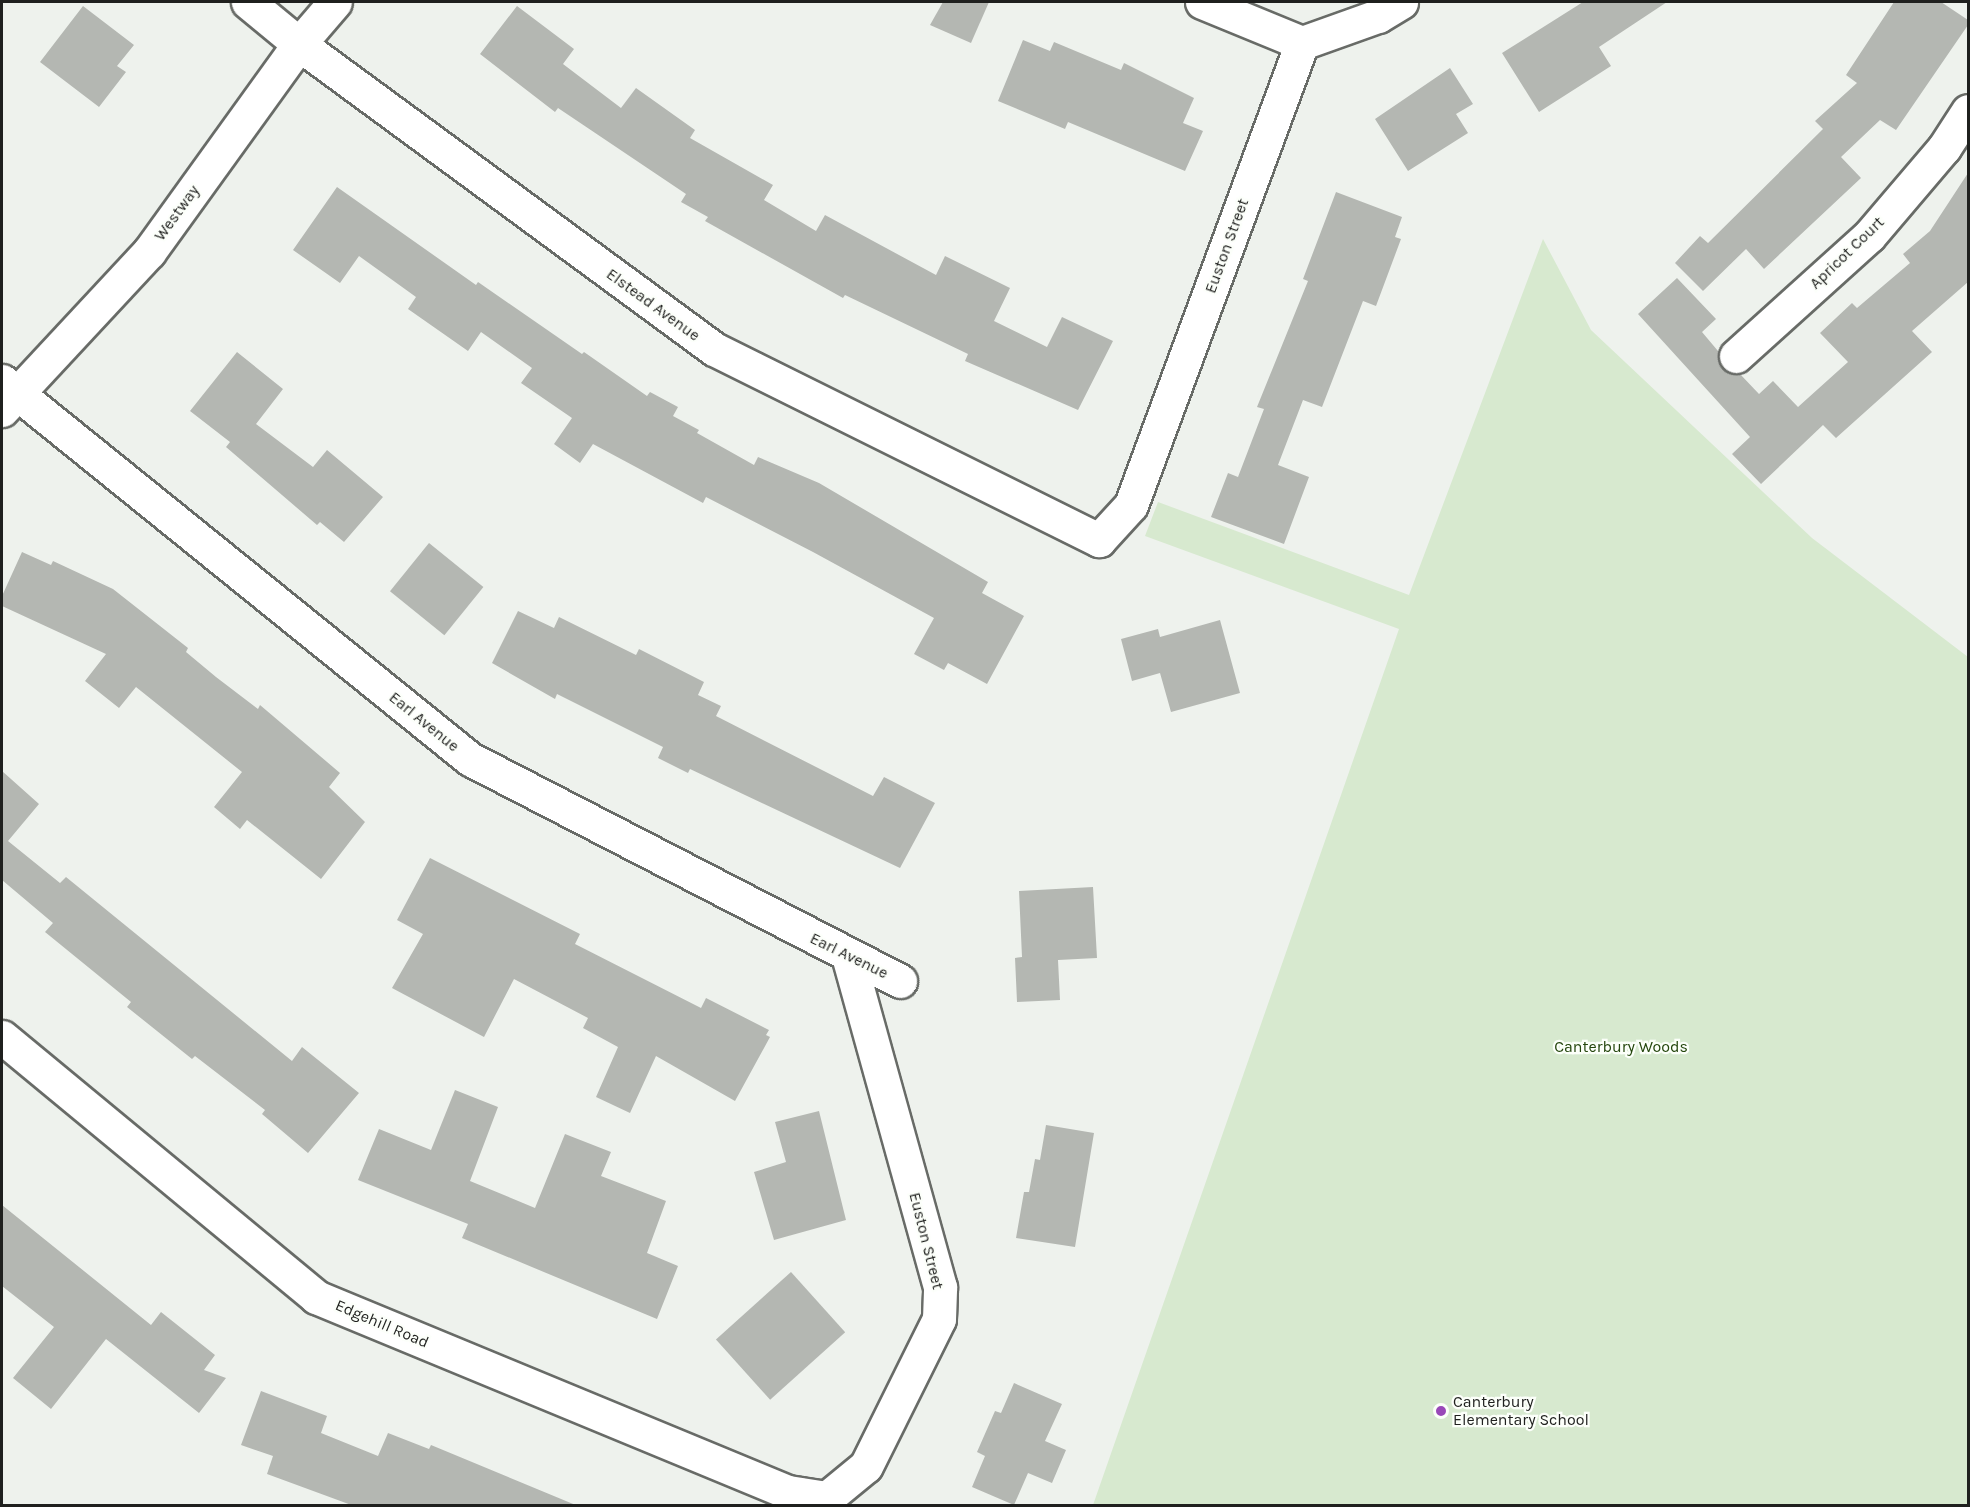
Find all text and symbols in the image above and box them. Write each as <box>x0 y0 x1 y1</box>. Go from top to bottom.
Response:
street label: Westway <box>150 181 204 245</box>
street label: Euston Street <box>1201 196 1253 296</box>
street label: Apricot Court <box>1806 213 1888 293</box>
street label: Elstead Avenue <box>603 265 703 345</box>
street label: Earl Avenue <box>385 688 463 756</box>
street label: Earl Avenue <box>807 929 891 983</box>
park label: Canterbury Woods <box>1554 1037 1688 1057</box>
street label: Euston Street <box>905 1191 947 1291</box>
street label: Edgehill Road <box>332 1296 432 1352</box>
place label: Canterbury Elementary School <box>1453 1392 1589 1430</box>
marker: Canterbury Elementary School <box>1434 1404 1448 1418</box>

